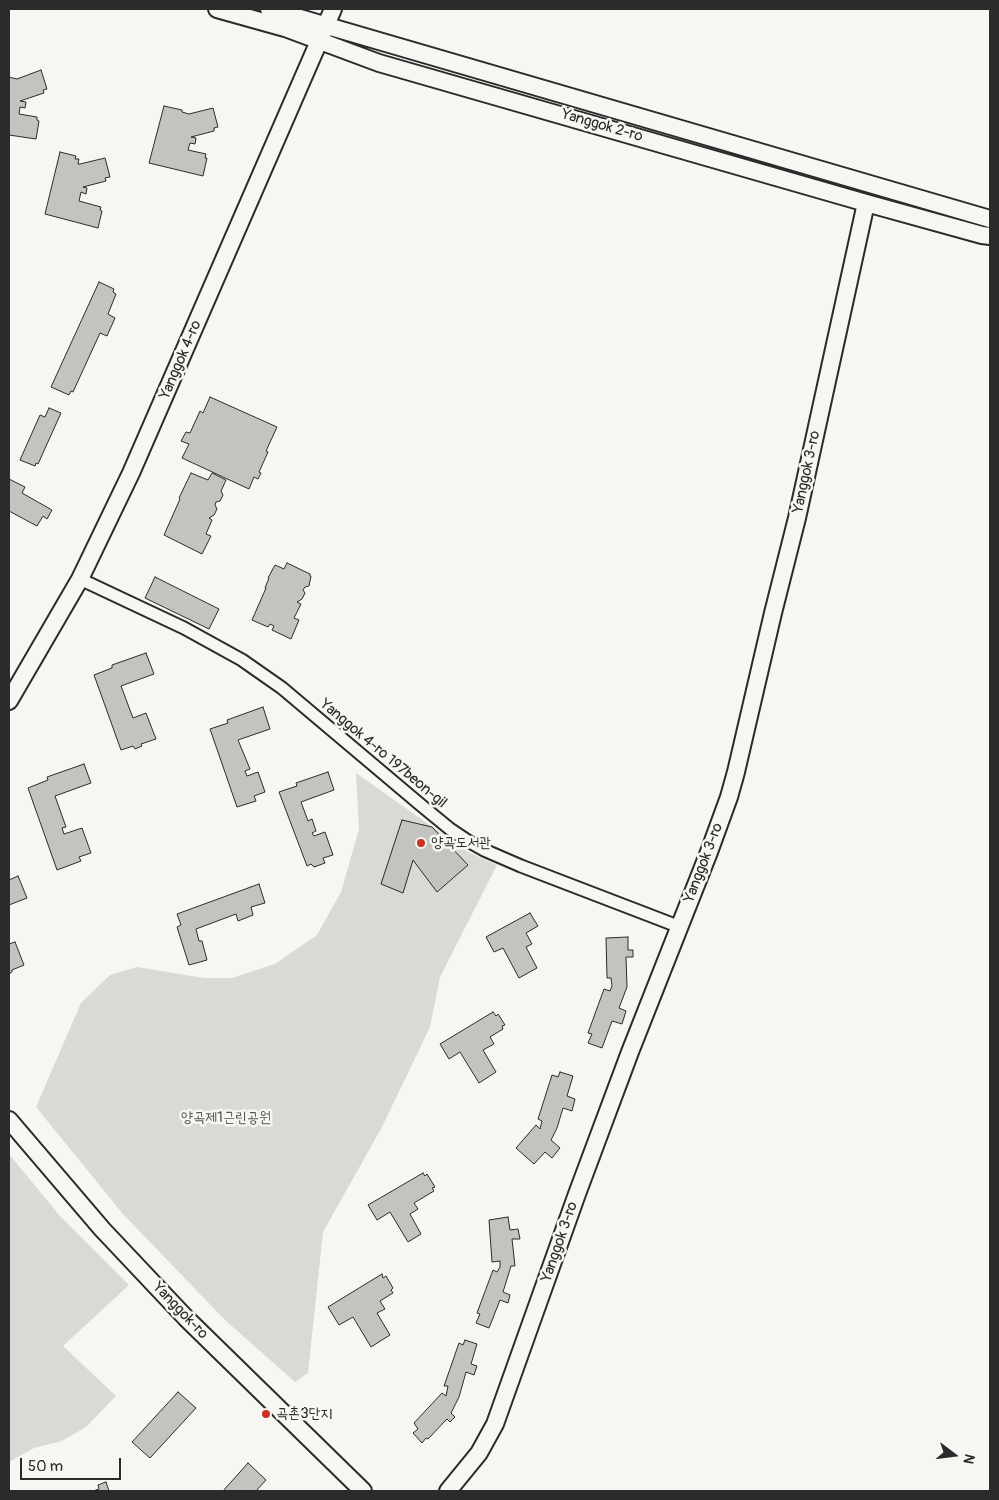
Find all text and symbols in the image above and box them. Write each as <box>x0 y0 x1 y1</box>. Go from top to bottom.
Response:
street label: Yanggok 2-ro <box>559 106 645 146</box>
street label: Yanggok 4-ro <box>156 318 206 402</box>
street label: Yanggok 3-ro <box>790 429 824 515</box>
street label: Yanggok 4-ro 197beon-gil <box>316 696 450 812</box>
street label: Yanggok 3-ro <box>681 821 727 905</box>
place label: 양곡도서관 <box>431 834 491 852</box>
marker: 양곡도서관 <box>415 837 427 849</box>
park label: 양곡제1근린공원 <box>181 1109 271 1127</box>
street label: Yanggok 3-ro <box>538 1200 582 1284</box>
street label: Yanggok-ro <box>149 1279 211 1343</box>
place label: 곡촌3단지 <box>276 1405 333 1423</box>
marker: 곡촌3단지 <box>260 1408 272 1420</box>
north arrow <box>929 1430 979 1480</box>
scale bar <box>22 1448 124 1480</box>
text: N <box>960 1452 978 1466</box>
text: 50 m <box>28 1457 63 1476</box>

